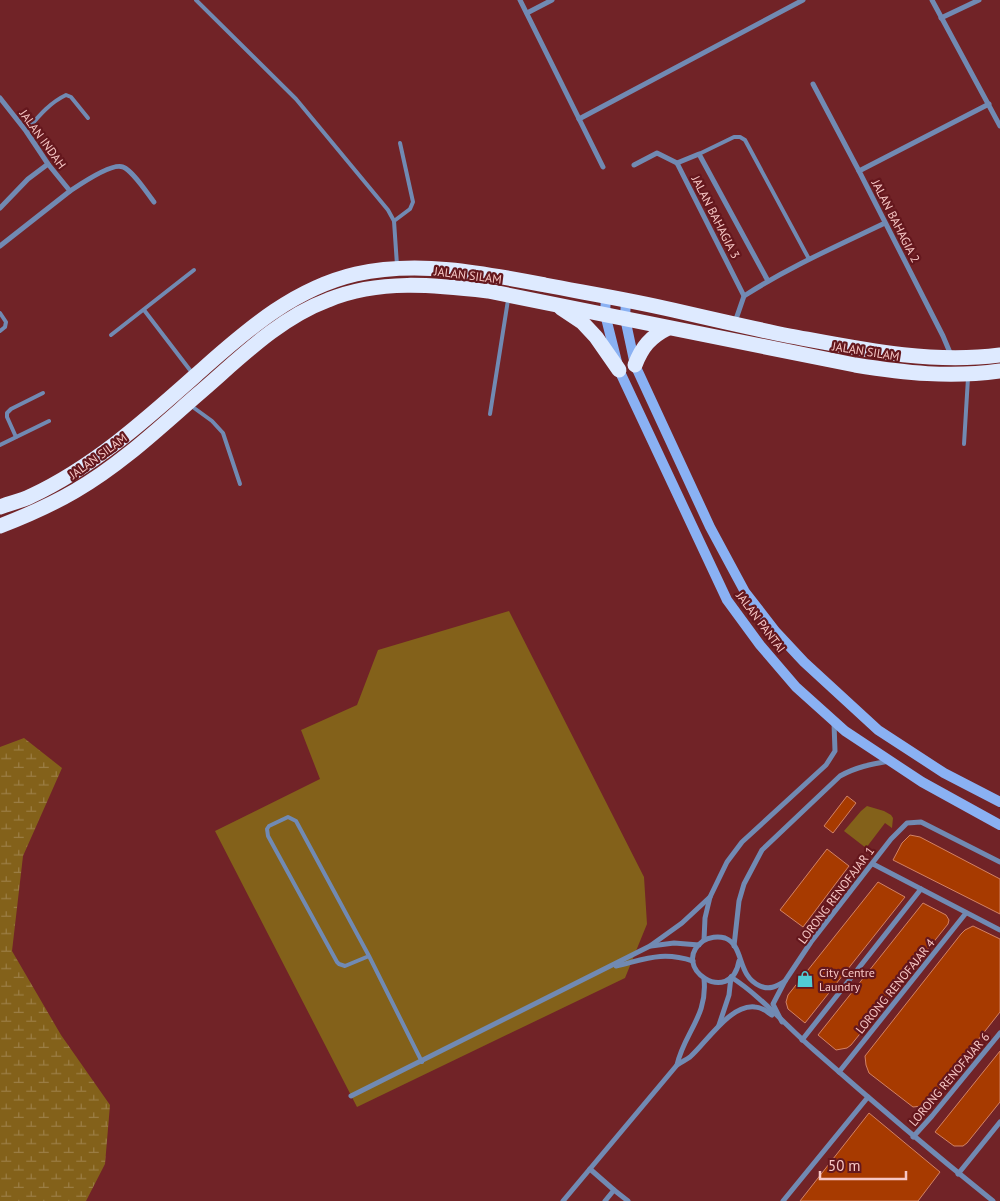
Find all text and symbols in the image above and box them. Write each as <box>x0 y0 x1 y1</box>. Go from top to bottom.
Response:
street label: JALAN INDAH <box>16 106 69 171</box>
street label: JALAN BAHAGIA 3 <box>688 172 743 261</box>
street label: JALAN BAHAGIA 2 <box>868 176 923 265</box>
street label: JALAN SILAM <box>432 263 503 287</box>
street label: JALAN SILAM <box>830 338 901 364</box>
street label: JALAN SILAM <box>65 430 130 483</box>
street label: JALAN PANTAI <box>733 588 789 655</box>
street label: LORONG RENOFAJAR 1 <box>795 844 877 946</box>
street label: LORONG RENOFAJAR 4 <box>852 935 938 1036</box>
place label: City Centre Laundry <box>819 965 875 994</box>
shop icon: City Centre Laundry <box>795 969 815 989</box>
street label: LORONG RENOFAJAR 6 <box>905 1029 993 1129</box>
scale bar <box>820 1148 906 1180</box>
text: 50 m <box>828 1156 861 1175</box>

